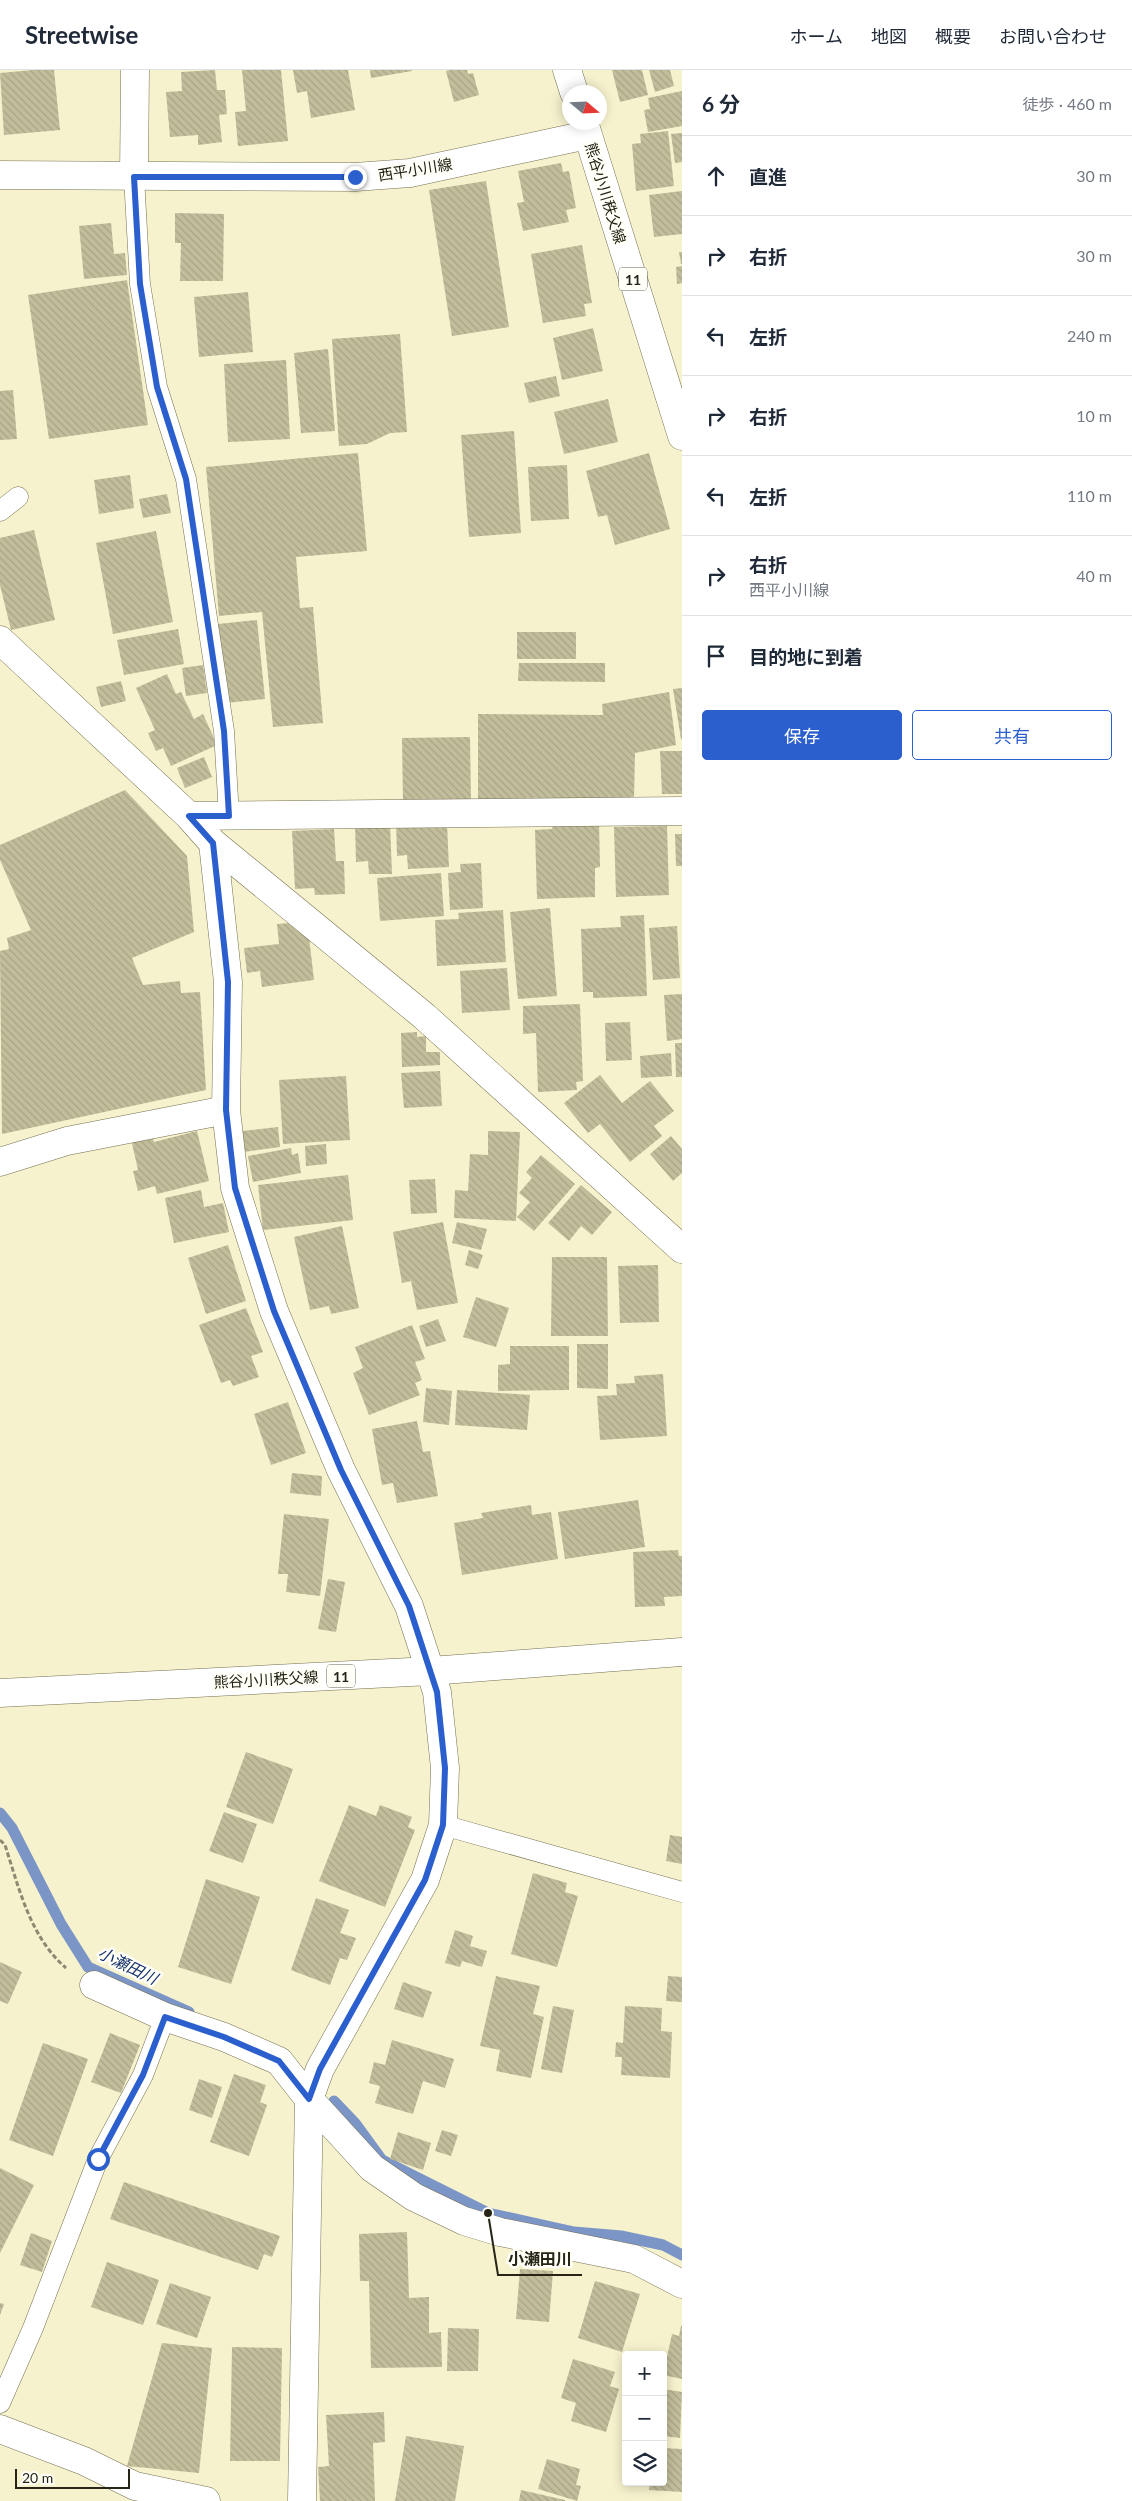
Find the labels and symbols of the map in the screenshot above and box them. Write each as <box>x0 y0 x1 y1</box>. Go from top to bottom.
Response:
north arrow <box>562 85 607 130</box>
street label: 熊谷小川秩父線 <box>582 140 630 246</box>
street label: 西平小川線 <box>377 154 453 184</box>
route end <box>344 166 367 189</box>
road number: 11 <box>619 268 647 290</box>
road number: 11 <box>327 1664 355 1688</box>
street label: 熊谷小川秩父線 <box>213 1667 319 1691</box>
water label: 小瀬田川 <box>95 1942 163 1988</box>
route start <box>87 2148 110 2171</box>
callout: 小瀬田川 <box>498 2244 582 2275</box>
text: 小瀬田川 <box>508 2249 572 2268</box>
scale bar <box>15 2466 130 2489</box>

